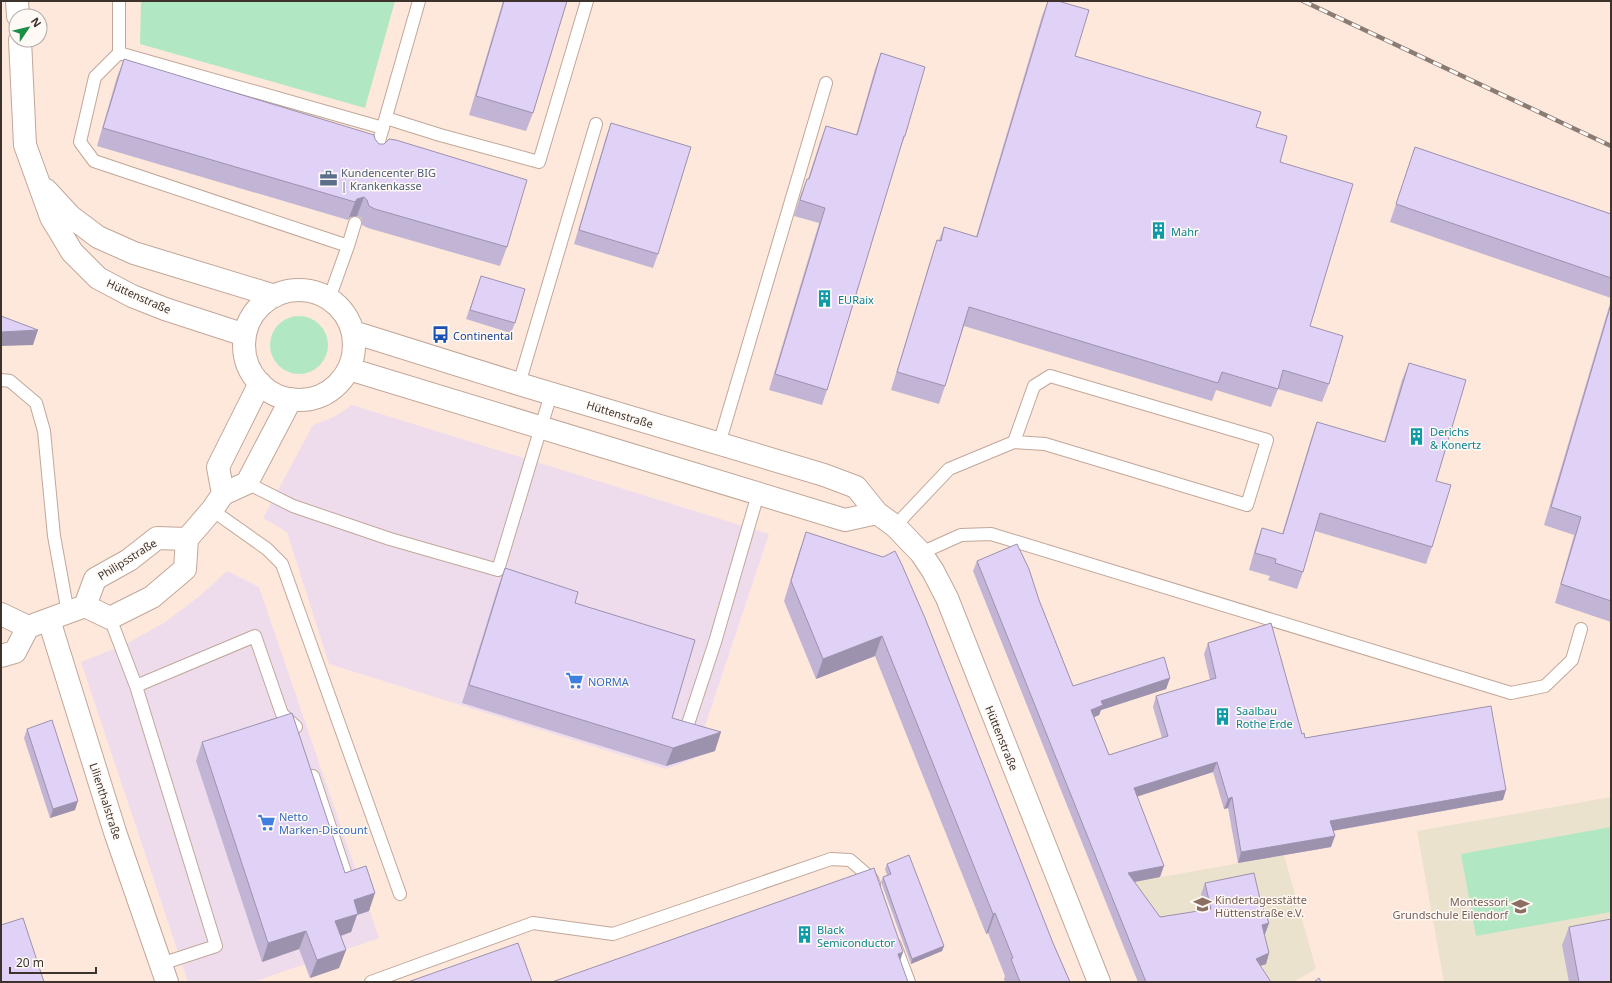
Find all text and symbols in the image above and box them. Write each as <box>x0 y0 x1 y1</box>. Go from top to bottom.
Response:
north arrow <box>8 8 48 48</box>
text: N <box>28 14 45 30</box>
place label: Kundencenter BIG | Krankenkasse <box>341 165 436 193</box>
office icon: Kundencenter BIG | Krankenkasse <box>318 168 338 188</box>
building icon: Mahr <box>1148 221 1168 241</box>
place label: Mahr <box>1171 224 1199 239</box>
street label: Hüttenstraße <box>105 275 173 317</box>
building icon: EURaix <box>815 289 835 309</box>
place label: EURaix <box>838 292 874 307</box>
bus stop icon: Continental <box>430 325 450 345</box>
place label: Continental <box>453 328 513 343</box>
street label: Hüttenstraße <box>585 397 655 431</box>
place label: Derichs & Konertz <box>1430 424 1481 452</box>
building icon: Derichs & Konertz <box>1407 427 1427 447</box>
street label: Philipsstraße <box>95 535 159 583</box>
supermarket icon: NORMA <box>565 671 585 691</box>
place label: NORMA <box>588 674 630 689</box>
street label: Hüttenstraße <box>982 703 1022 773</box>
place label: Saalbau Rothe Erde <box>1236 703 1293 731</box>
building icon: Saalbau Rothe Erde <box>1213 706 1233 726</box>
street label: Lilienthalstraße <box>87 761 125 841</box>
place label: Netto Marken-Discount <box>279 809 368 837</box>
supermarket icon: Netto Marken-Discount <box>256 812 276 832</box>
place label: Kindertagesstätte Hüttenstraße e.V. <box>1215 892 1307 920</box>
place label: Montessori Grundschule Eilendorf <box>1393 894 1509 922</box>
school or university icon: Kindertagesstätte Hüttenstraße e.V. <box>1192 895 1212 915</box>
school or university icon: Montessori Grundschule Eilendorf <box>1511 897 1531 917</box>
place label: Black Semiconductor <box>817 922 896 950</box>
building icon: Black Semiconductor <box>794 925 814 945</box>
scale bar <box>10 949 96 975</box>
text: 20 m <box>16 954 44 971</box>

